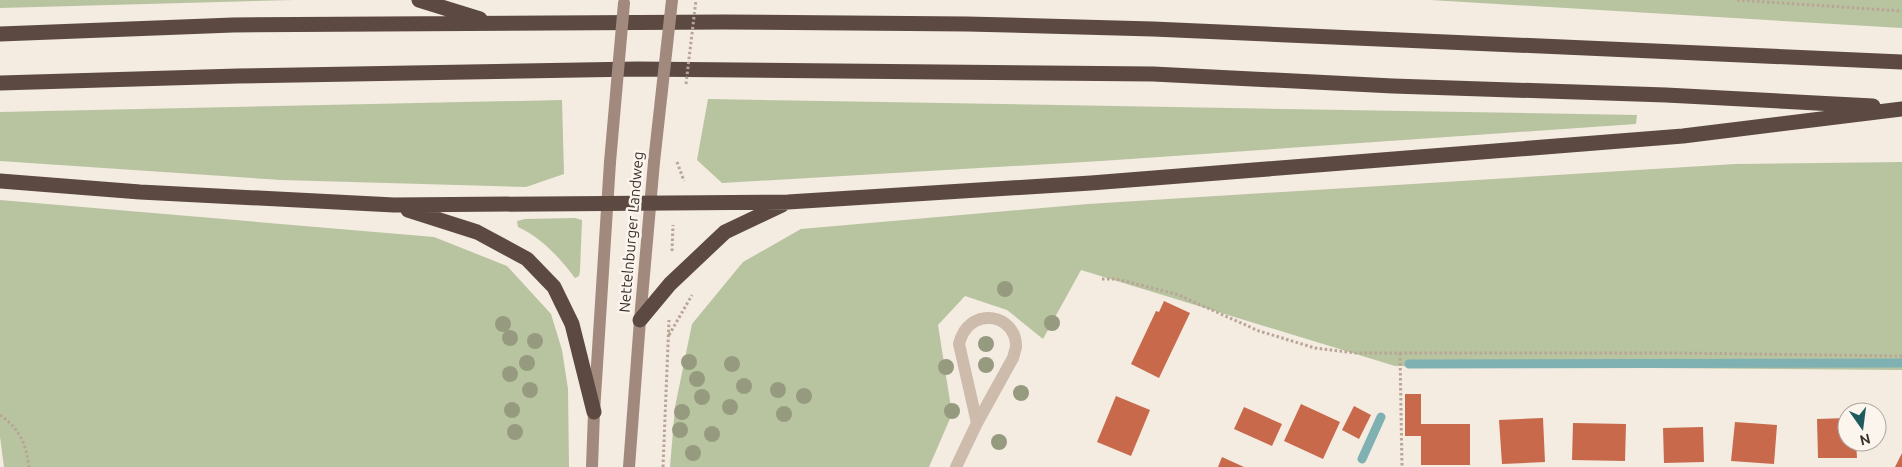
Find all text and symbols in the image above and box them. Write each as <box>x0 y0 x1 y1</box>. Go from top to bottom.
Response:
street label: Nettelnburger Landweg <box>615 151 647 313</box>
north arrow <box>1837 402 1887 452</box>
text: N <box>1858 431 1872 449</box>

